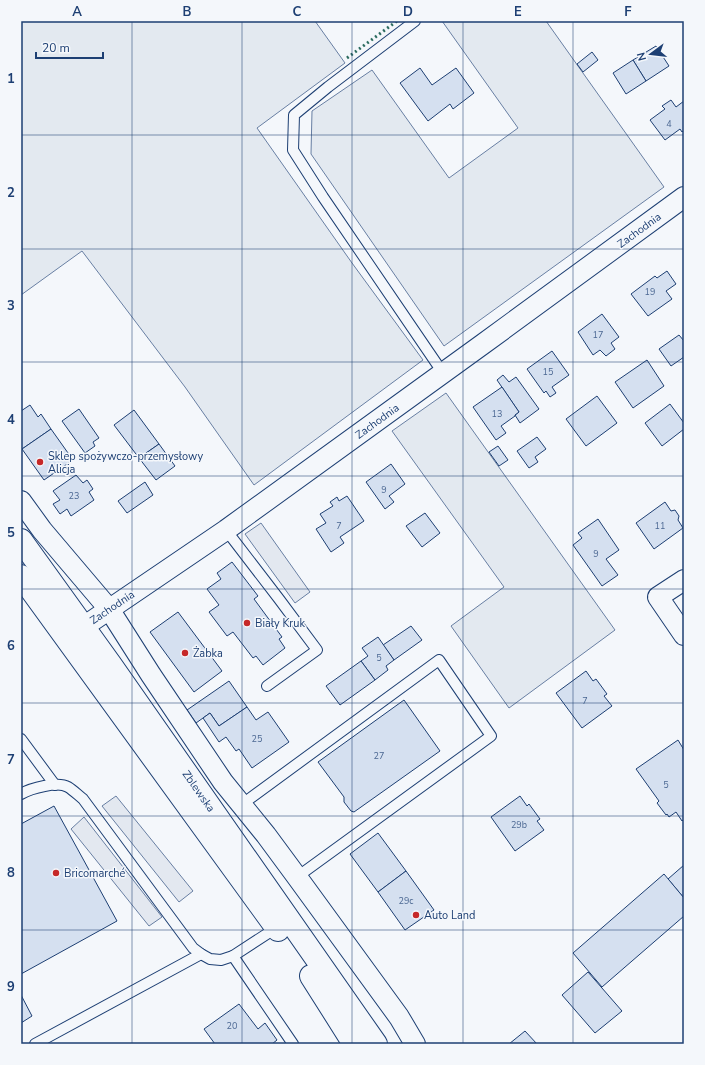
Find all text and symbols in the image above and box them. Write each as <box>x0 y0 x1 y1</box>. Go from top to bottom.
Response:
text: A <box>72 3 82 21</box>
text: B <box>183 3 192 21</box>
text: C <box>293 3 302 21</box>
text: D <box>403 3 413 21</box>
text: E <box>514 3 522 21</box>
text: F <box>624 3 632 21</box>
scale bar <box>36 34 103 60</box>
north arrow <box>631 34 671 74</box>
text: 20 m <box>42 40 70 56</box>
text: N <box>634 51 650 62</box>
text: 1 <box>7 70 15 88</box>
house number: 4 <box>666 118 672 130</box>
text: 2 <box>7 184 15 202</box>
street label: Zachodnia <box>614 209 664 251</box>
house number: 19 <box>645 286 655 298</box>
text: 3 <box>7 297 15 315</box>
house number: 17 <box>593 329 603 341</box>
house number: 15 <box>543 366 553 378</box>
street label: Zachodnia <box>352 400 402 442</box>
house number: 13 <box>492 408 502 420</box>
text: 4 <box>7 411 15 429</box>
place label: Sklep spożywczo-przemysłowy Alicja <box>48 449 203 477</box>
marker: Sklep spożywczo-przemysłowy Alicja <box>35 457 45 467</box>
house number: 9 <box>381 484 387 496</box>
house number: 23 <box>69 490 79 502</box>
house number: 7 <box>336 520 342 532</box>
house number: 11 <box>655 520 665 532</box>
text: 5 <box>7 524 15 542</box>
house number: 9 <box>593 548 599 560</box>
street label: Zachodnia <box>87 587 138 628</box>
place label: Biały Kruk <box>255 616 305 631</box>
marker: Biały Kruk <box>242 618 252 628</box>
text: 6 <box>7 637 15 655</box>
place label: Żabka <box>193 646 223 661</box>
marker: Żabka <box>180 648 190 658</box>
house number: 5 <box>376 652 382 664</box>
house number: 7 <box>582 695 588 707</box>
house number: 25 <box>252 733 262 745</box>
house number: 27 <box>374 750 384 762</box>
text: 7 <box>7 751 15 769</box>
street label: Zblewska <box>179 767 218 815</box>
house number: 5 <box>663 779 669 791</box>
house number: 29b <box>511 819 527 831</box>
text: 8 <box>7 864 15 882</box>
place label: Bricomarché <box>64 866 125 881</box>
marker: Bricomarché <box>51 868 61 878</box>
house number: 29c <box>399 895 413 907</box>
place label: Auto Land <box>424 908 475 923</box>
marker: Auto Land <box>411 910 421 920</box>
text: 9 <box>7 978 15 996</box>
house number: 20 <box>227 1020 237 1032</box>

